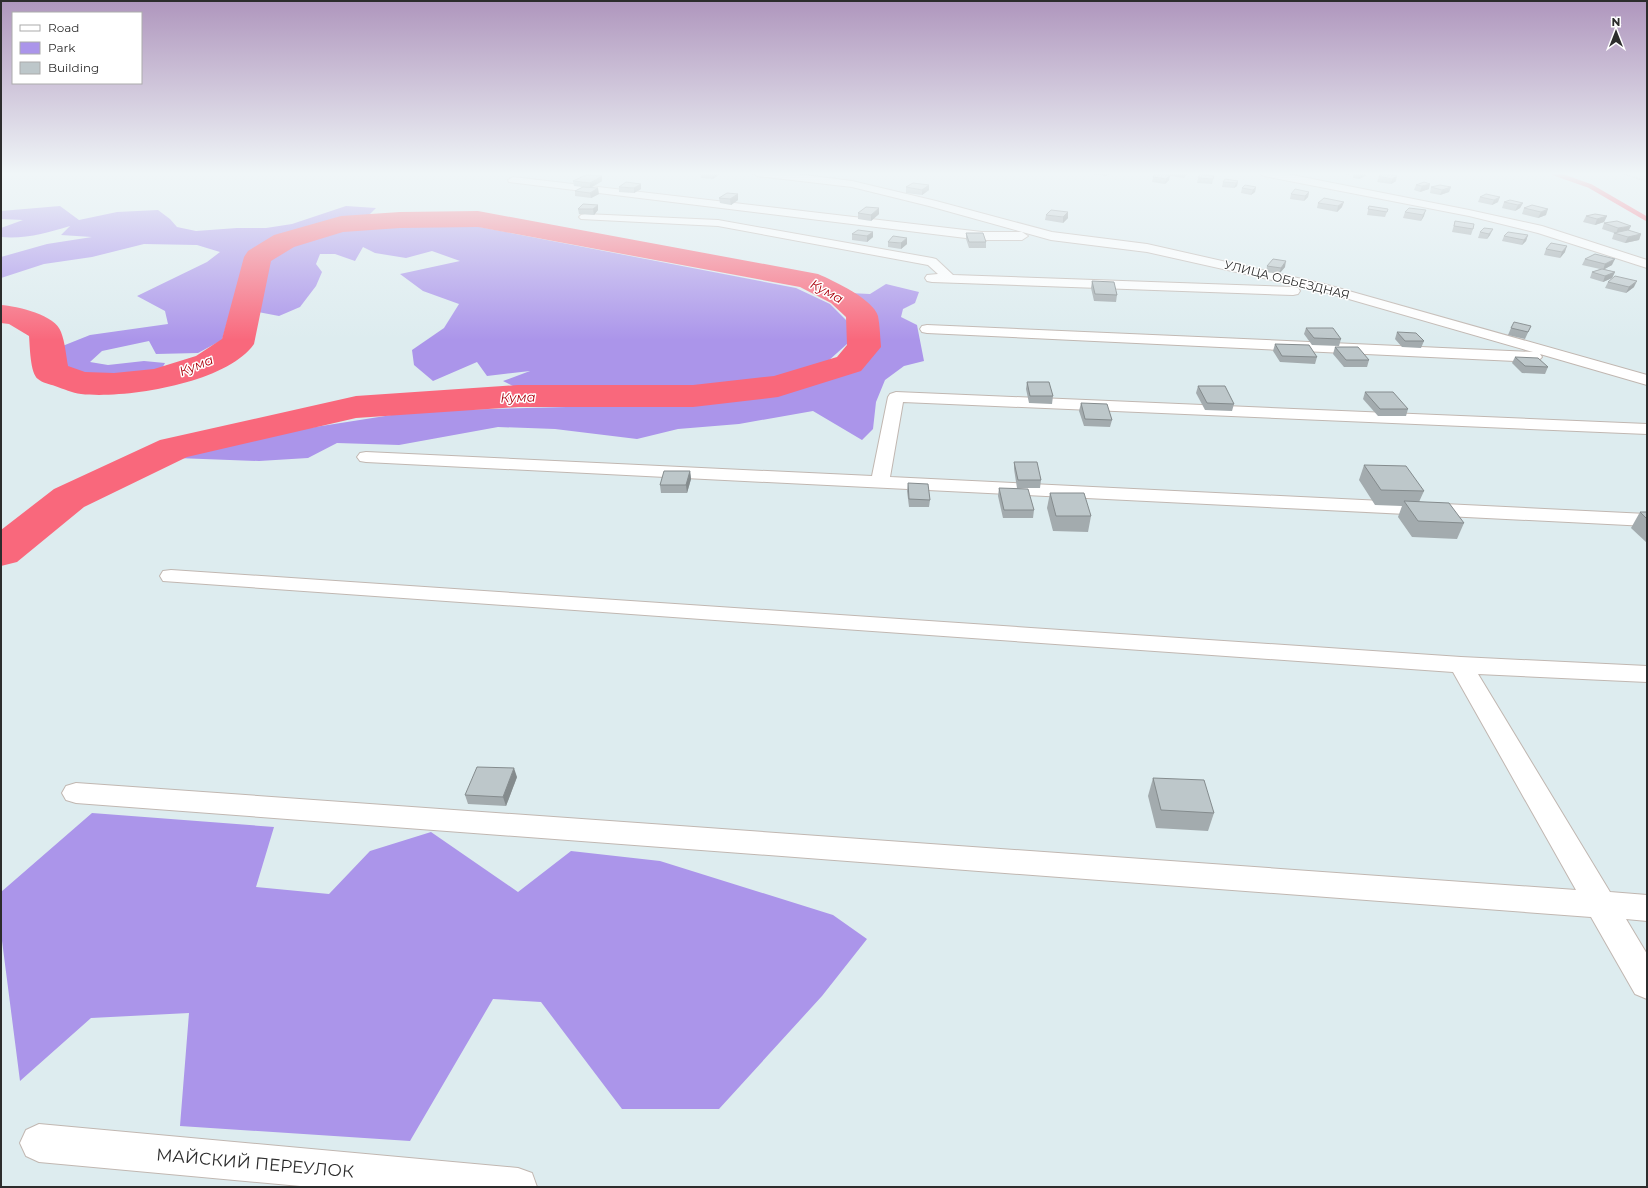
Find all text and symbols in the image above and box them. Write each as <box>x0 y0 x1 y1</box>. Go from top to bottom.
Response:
legend <box>12 12 142 84</box>
north arrow <box>1596 12 1636 52</box>
text: N <box>1612 15 1620 29</box>
text: Road <box>48 20 79 35</box>
text: Park <box>48 40 76 55</box>
text: Building <box>48 60 99 75</box>
street label: УЛИЦА ОБЬЕЗДНАЯ <box>1223 257 1351 302</box>
water label: Кума <box>808 275 846 307</box>
water label: Кума <box>177 351 215 379</box>
water label: Кума <box>500 388 536 406</box>
street label: МАЙСКИЙ ПЕРЕУЛОК <box>155 1144 355 1182</box>

